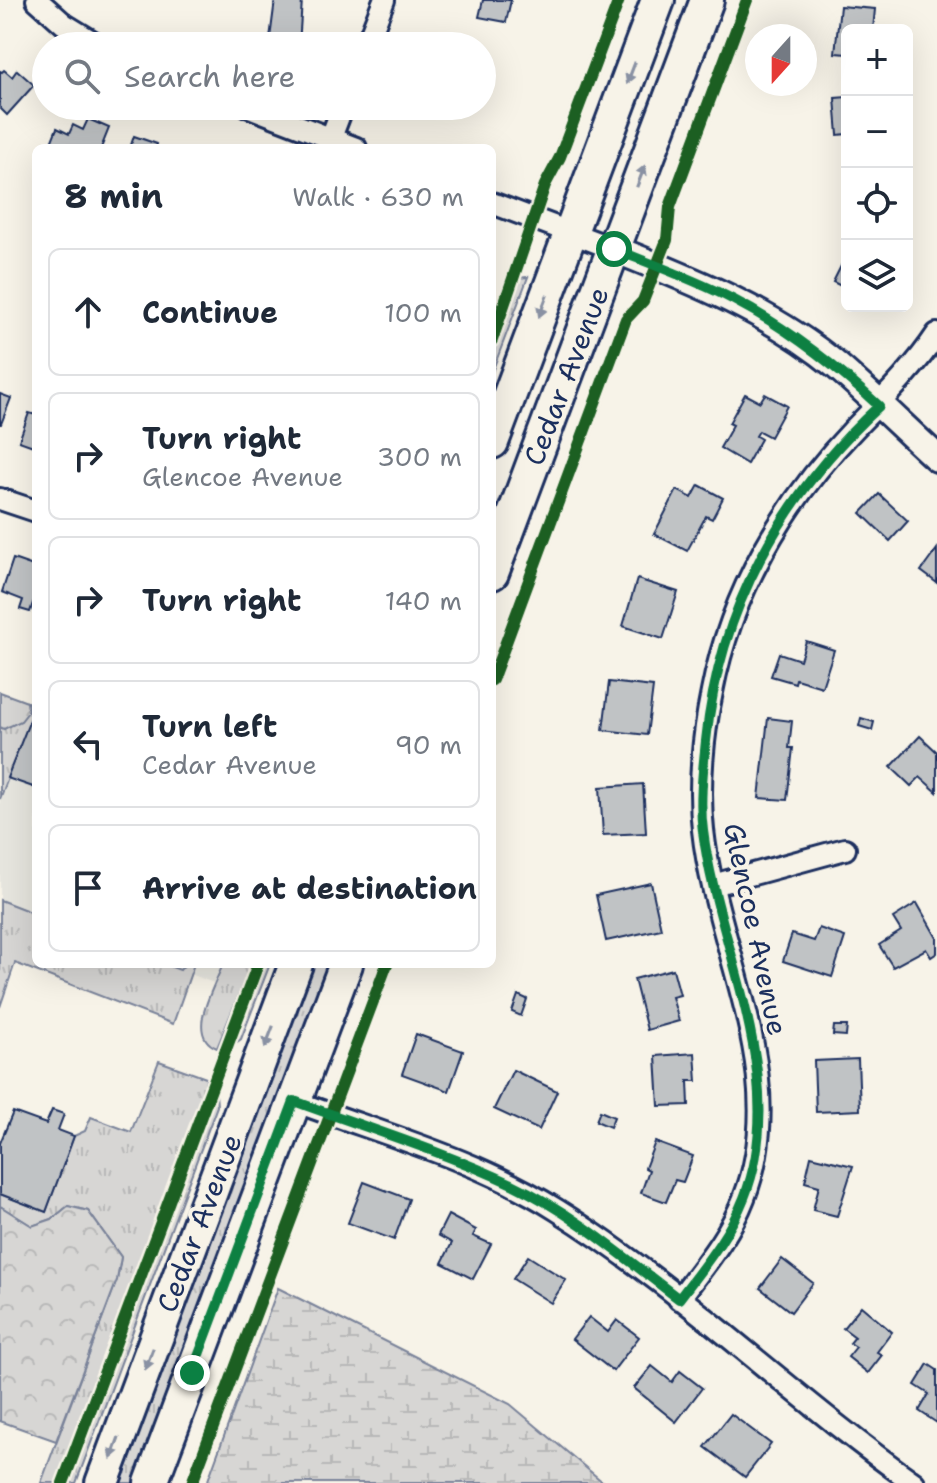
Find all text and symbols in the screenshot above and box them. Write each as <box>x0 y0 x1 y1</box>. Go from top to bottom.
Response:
north arrow <box>745 24 817 96</box>
map controls <box>841 24 913 312</box>
button: + <box>841 24 913 96</box>
search box <box>32 32 496 120</box>
icon: search <box>60 54 104 98</box>
text: Search here <box>124 56 295 97</box>
one-way arrow <box>624 61 637 85</box>
button: − <box>841 96 913 168</box>
one-way arrow <box>635 164 648 188</box>
button: locate <box>841 168 913 240</box>
text: 8 min <box>64 173 163 219</box>
text: Walk · 630 m <box>292 179 464 214</box>
route start <box>596 231 632 267</box>
button: layers <box>841 240 913 312</box>
street label: Cedar Avenue <box>514 281 618 471</box>
icon: ahead <box>66 290 110 334</box>
text: Continue <box>142 292 278 333</box>
one-way arrow <box>536 294 549 318</box>
text: 100 m <box>384 295 462 330</box>
text: Turn right <box>142 418 301 459</box>
icon: right <box>66 434 110 478</box>
text: 300 m <box>377 439 462 474</box>
text: Glencoe Avenue <box>142 459 343 494</box>
icon: right <box>66 578 110 622</box>
text: Turn right <box>142 580 301 621</box>
text: 140 m <box>385 583 462 618</box>
text: Turn left <box>142 706 277 747</box>
icon: left <box>66 722 110 766</box>
text: 90 m <box>395 727 462 762</box>
text: Cedar Avenue <box>142 747 317 782</box>
street label: Glencoe Avenue <box>715 819 797 1039</box>
icon: arrive <box>66 866 110 910</box>
text: Arrive at destination <box>142 868 477 909</box>
one-way arrow <box>262 1025 275 1049</box>
street label: Cedar Avenue <box>147 1128 251 1318</box>
one-way arrow <box>142 1347 154 1371</box>
route end <box>174 1355 210 1391</box>
one-way arrow <box>108 1436 121 1460</box>

